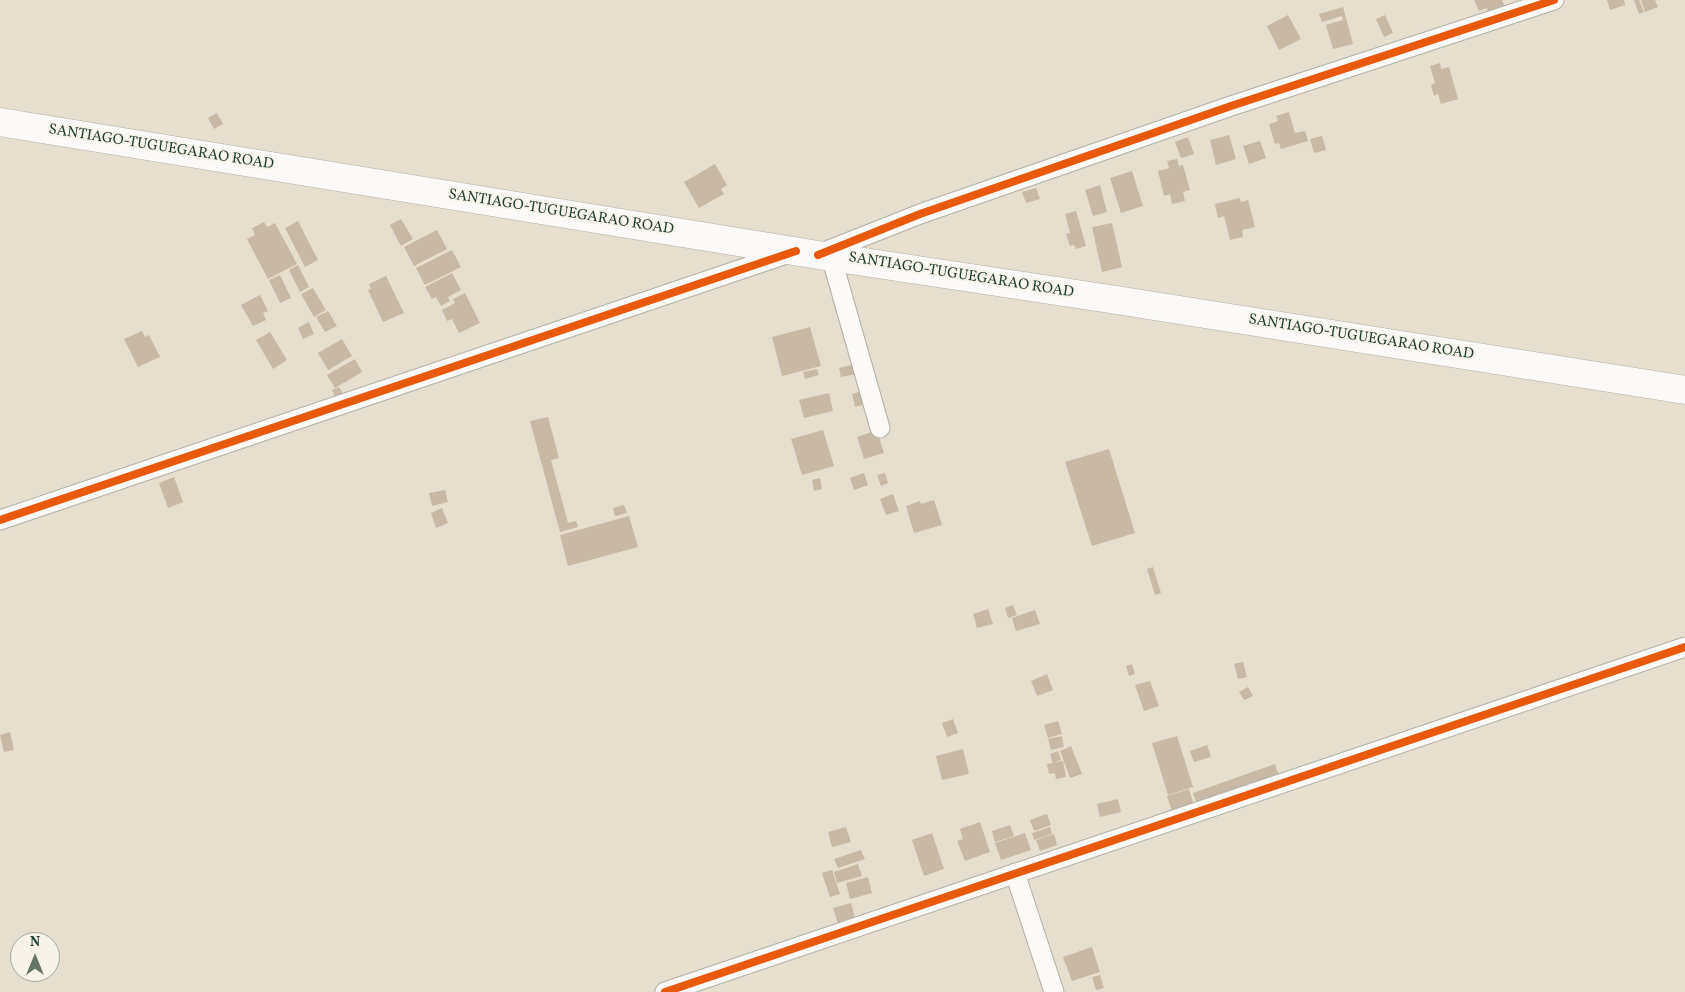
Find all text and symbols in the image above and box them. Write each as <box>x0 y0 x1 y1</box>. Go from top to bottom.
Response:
street label: SANTIAGO-TUGUEGARAO ROAD <box>47 121 275 175</box>
street label: SANTIAGO-TUGUEGARAO ROAD <box>447 186 675 240</box>
street label: SANTIAGO-TUGUEGARAO ROAD <box>847 249 1075 303</box>
street label: SANTIAGO-TUGUEGARAO ROAD <box>1247 311 1475 365</box>
north arrow <box>10 932 60 982</box>
text: N <box>30 933 40 952</box>

